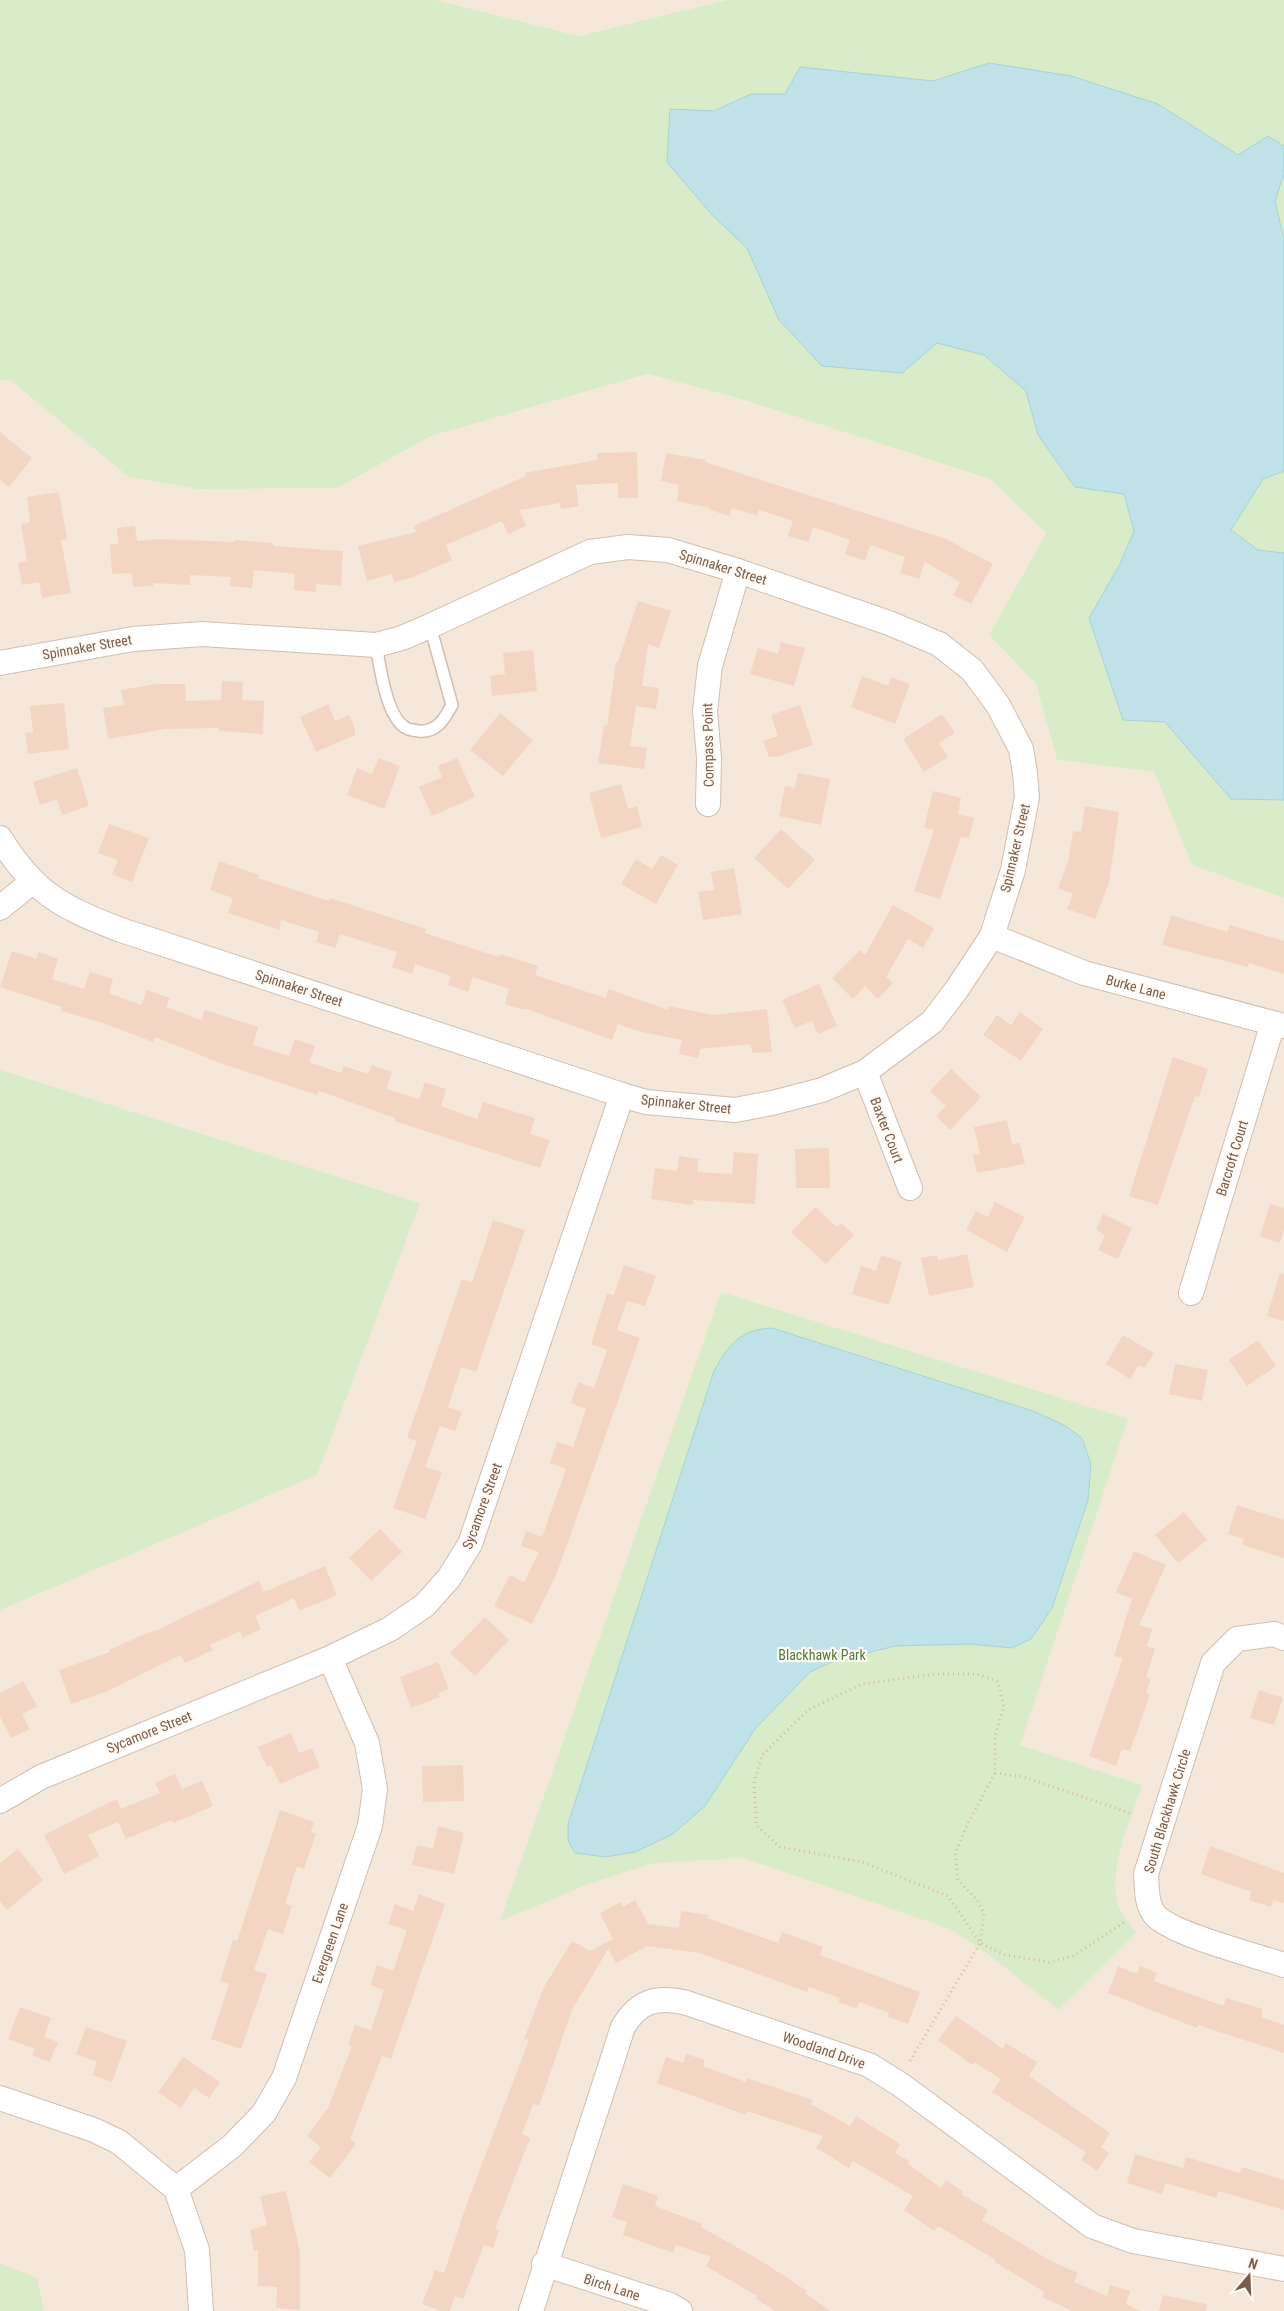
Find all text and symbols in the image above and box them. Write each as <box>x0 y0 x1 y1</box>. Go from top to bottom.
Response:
street label: Spinnaker Street <box>677 546 769 588</box>
street label: Spinnaker Street <box>41 631 133 663</box>
street label: Compass Point <box>699 703 717 787</box>
street label: Spinnaker Street <box>997 802 1033 894</box>
street label: Spinnaker Street <box>253 966 345 1010</box>
street label: Burke Lane <box>1104 971 1168 1003</box>
street label: Spinnaker Street <box>640 1091 732 1117</box>
street label: Baxter Court <box>867 1095 907 1165</box>
street label: Barcroft Court <box>1213 1118 1251 1198</box>
street label: Sycamore Street <box>459 1461 505 1551</box>
park label: Blackhawk Park <box>778 1647 866 1663</box>
street label: Sycamore Street <box>104 1708 194 1756</box>
street label: South Blackhawk Circle <box>1140 1747 1194 1875</box>
street label: Evergreen Lane <box>309 1900 351 1985</box>
street label: Woodland Drive <box>781 2028 868 2072</box>
north arrow <box>1224 2251 1274 2301</box>
text: N <box>1247 2255 1260 2273</box>
street label: Birch Lane <box>582 2270 643 2304</box>

